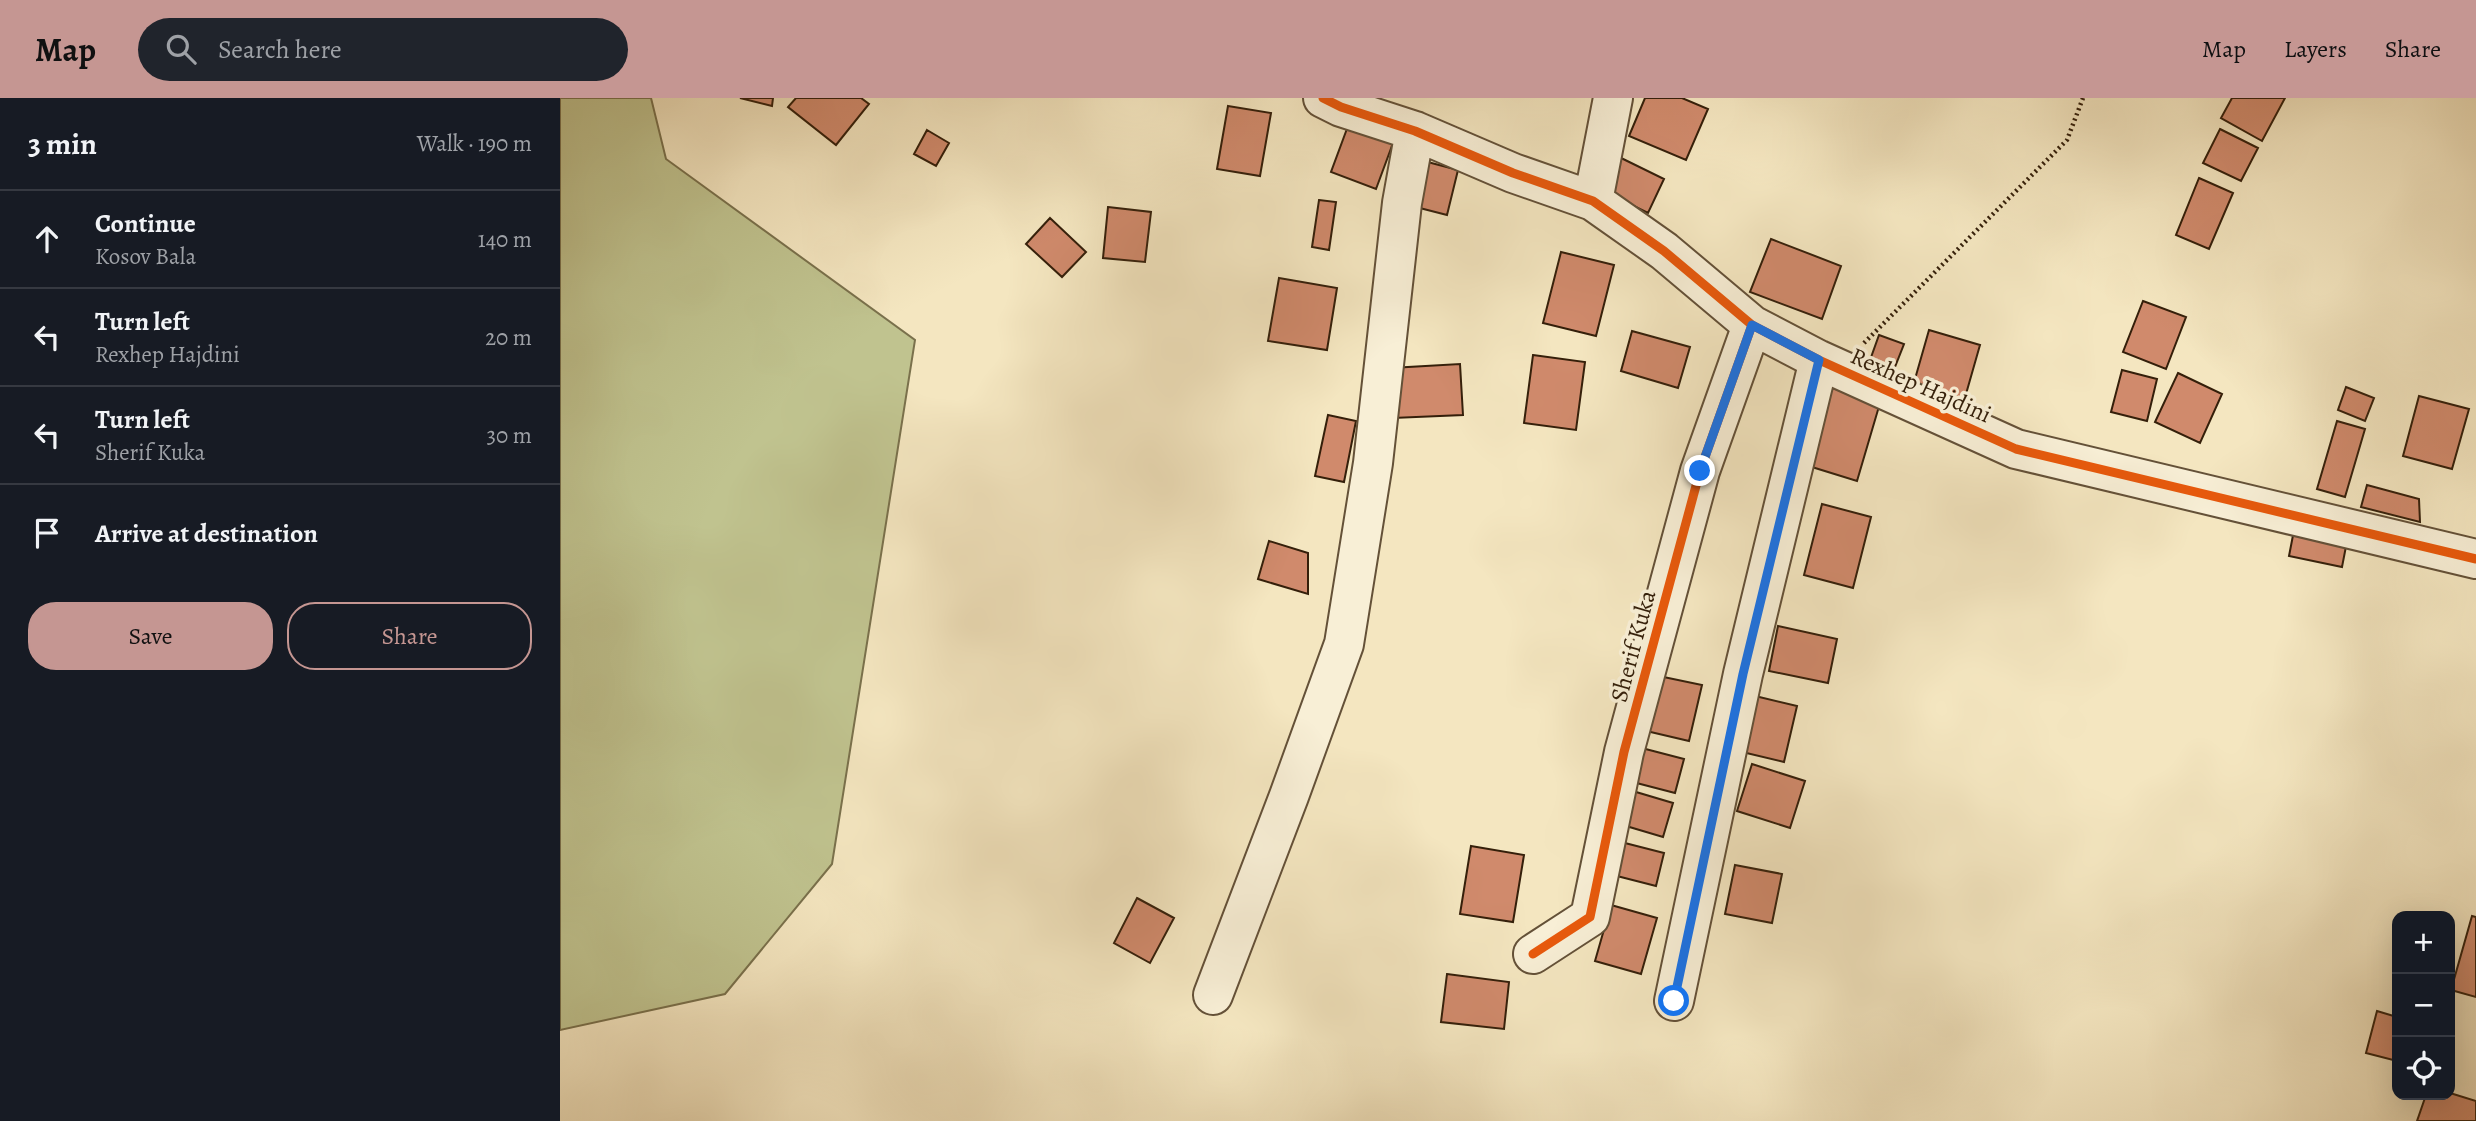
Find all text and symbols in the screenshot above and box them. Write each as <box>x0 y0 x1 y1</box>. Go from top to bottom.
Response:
search box <box>138 18 628 81</box>
text: Map <box>35 27 96 72</box>
icon: search <box>162 30 200 68</box>
text: Search here <box>218 32 342 67</box>
text: Map <box>2202 33 2246 65</box>
text: Layers <box>2284 33 2347 65</box>
text: Share <box>2385 33 2441 65</box>
text: 3 min <box>28 124 97 164</box>
text: Walk · 190 m <box>417 128 532 159</box>
text: Continue <box>95 206 196 241</box>
icon: ahead <box>28 220 66 258</box>
text: 140 m <box>478 224 532 255</box>
text: Kosov Bala <box>95 241 196 272</box>
text: Turn left <box>95 304 190 339</box>
icon: left <box>28 318 66 356</box>
text: 20 m <box>485 322 532 353</box>
text: Rexhep Hajdini <box>95 339 240 370</box>
street label: Rexhep Hajdini <box>1846 340 1996 430</box>
text: Turn left <box>95 402 190 437</box>
icon: left <box>28 416 66 454</box>
text: 30 m <box>486 420 532 451</box>
text: Sherif Kuka <box>95 437 205 468</box>
route end <box>1684 455 1715 486</box>
icon: arrive <box>28 514 66 552</box>
text: Arrive at destination <box>95 516 318 551</box>
street label: Sherif Kuka <box>1603 586 1664 706</box>
button: Save <box>28 602 273 670</box>
button: Share <box>287 602 532 670</box>
map controls <box>2392 911 2455 1100</box>
button: + <box>2392 911 2455 974</box>
button: − <box>2392 974 2455 1037</box>
route start <box>1658 985 1689 1016</box>
button: locate <box>2392 1037 2455 1100</box>

